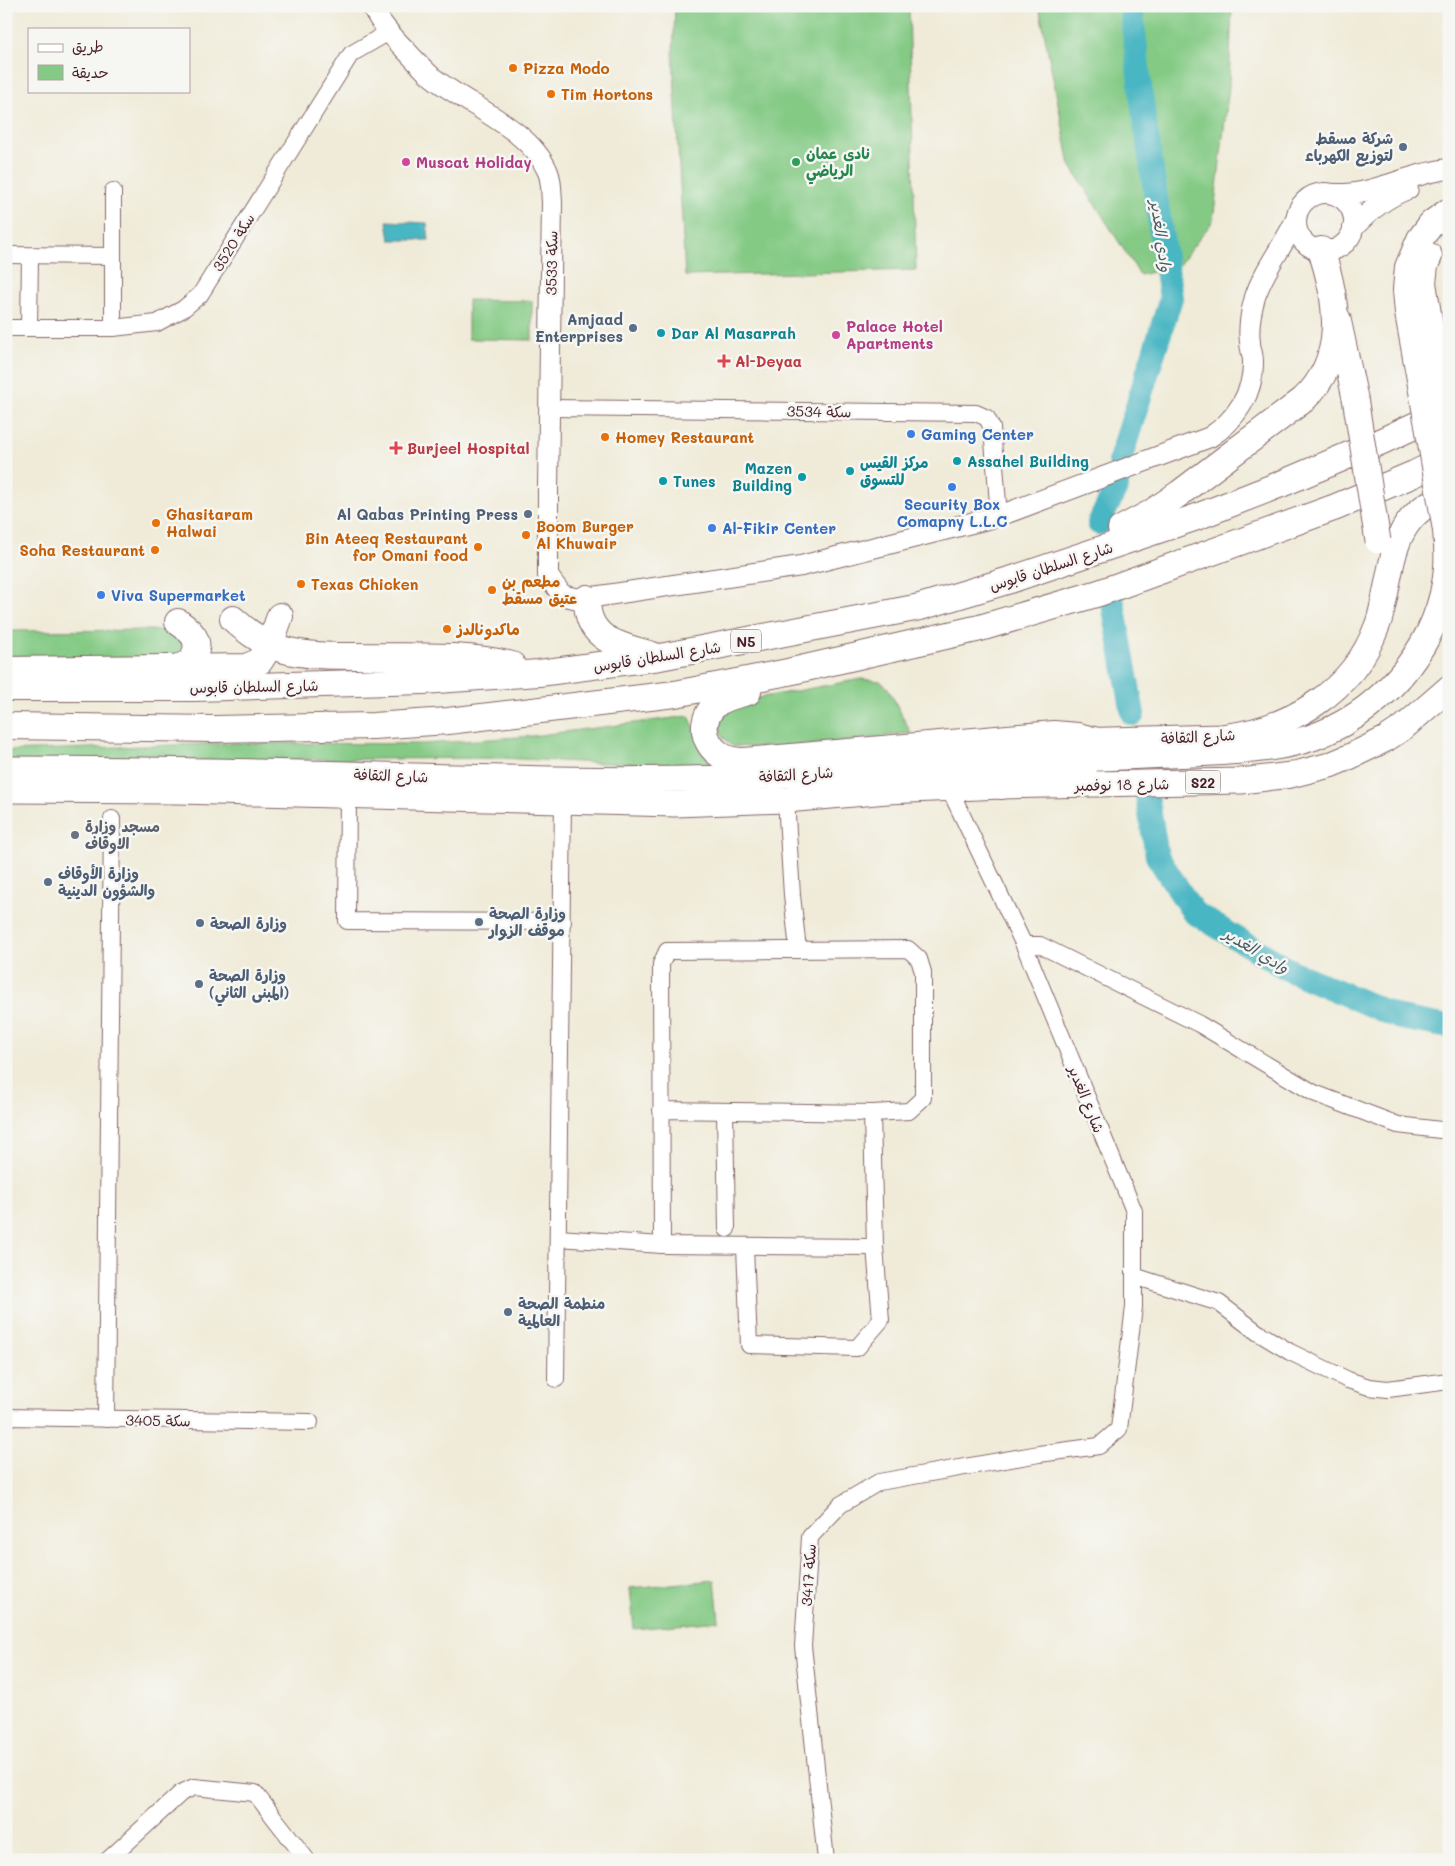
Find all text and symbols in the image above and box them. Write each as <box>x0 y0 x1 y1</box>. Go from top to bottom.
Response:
legend <box>28 28 190 92</box>
text: طريق <box>72 36 104 56</box>
place label: Pizza Modo <box>523 58 610 78</box>
text: حديقة <box>72 62 109 82</box>
marker: Pizza Modo <box>507 62 519 74</box>
place label: Tim Hortons <box>561 84 653 104</box>
marker: Tim Hortons <box>545 88 557 100</box>
place label: شركة مسقط لتوزيع الكهرباء <box>1305 128 1393 167</box>
marker: شركة مسقط لتوزيع الكهرباء <box>1397 141 1409 153</box>
place label: نادي عمان الرياضي <box>806 143 870 185</box>
place label: Muscat Holiday <box>416 152 532 172</box>
marker: Muscat Holiday <box>400 156 412 168</box>
marker: نادي عمان الرياضي <box>790 156 802 168</box>
water label: وادي الغدير <box>1144 197 1177 274</box>
street label: سكة 3520 <box>207 209 259 275</box>
street label: سكة 3533 <box>540 230 562 296</box>
place label: Amjaad Enterprises <box>535 309 624 346</box>
place label: Palace Hotel Apartments <box>846 316 943 353</box>
marker: Amjaad Enterprises <box>627 322 639 334</box>
place label: Dar Al Masarrah <box>671 323 796 343</box>
marker: Dar Al Masarrah <box>655 327 667 339</box>
marker: Palace Hotel Apartments <box>830 329 842 341</box>
place label: Al-Deyaa <box>735 351 802 371</box>
marker: Al-Deyaa <box>717 354 731 368</box>
street label: سكة 3534 <box>786 400 852 422</box>
place label: Gaming Center <box>921 424 1034 444</box>
place label: Homey Restaurant <box>615 427 755 447</box>
marker: Gaming Center <box>905 428 917 440</box>
marker: Homey Restaurant <box>599 431 611 443</box>
place label: Burjeel Hospital <box>407 438 530 458</box>
marker: Burjeel Hospital <box>389 441 403 455</box>
place label: Assahel Building <box>967 451 1089 471</box>
place label: مركز القيس للتسوق <box>860 452 929 490</box>
marker: Assahel Building <box>951 455 963 467</box>
place label: Mazen Building <box>732 458 792 495</box>
marker: مركز القيس للتسوق <box>844 465 856 477</box>
place label: Tunes <box>673 471 716 491</box>
marker: Mazen Building <box>796 471 808 483</box>
marker: Tunes <box>657 475 669 487</box>
marker: Security Box Comapny L.L.C <box>946 481 958 493</box>
place label: Security Box Comapny L.L.C <box>897 494 1007 531</box>
place label: Ghasitaram Halwai <box>166 504 253 541</box>
place label: Al Qabas Printing Press <box>337 504 518 524</box>
marker: Al Qabas Printing Press <box>522 508 534 520</box>
place label: Boom Burger Al Khuwair <box>536 516 634 553</box>
marker: Ghasitaram Halwai <box>150 517 162 529</box>
place label: Al-Fikir Center <box>722 518 836 538</box>
marker: Al-Fikir Center <box>706 522 718 534</box>
place label: Bin Ateeq Restaurant for Omani food <box>305 528 469 565</box>
marker: Boom Burger Al Khuwair <box>520 529 532 541</box>
street label: شارع السلطان قابوس <box>987 537 1116 596</box>
place label: Soha Restaurant <box>20 540 145 560</box>
marker: Bin Ateeq Restaurant for Omani food <box>472 541 484 553</box>
marker: Soha Restaurant <box>149 544 161 556</box>
place label: مطعم بن عتيق مسقط <box>502 571 577 608</box>
place label: Texas Chicken <box>311 574 418 594</box>
marker: Texas Chicken <box>295 578 307 590</box>
marker: مطعم بن عتيق مسقط <box>486 584 498 596</box>
place label: Viva Supermarket <box>111 585 246 605</box>
marker: Viva Supermarket <box>95 589 107 601</box>
place label: ماكدونالدز <box>455 619 520 640</box>
marker: ماكدونالدز <box>441 623 453 635</box>
road number: N5 <box>731 630 761 652</box>
street label: شارع السلطان قابوس <box>592 636 722 677</box>
street label: شارع السلطان قابوس <box>189 675 319 698</box>
street label: شارع الثقافة <box>1160 724 1236 749</box>
street label: شارع الثقافة <box>758 761 834 788</box>
street label: شارع الثقافة <box>353 764 429 787</box>
road number: S22 <box>1186 770 1220 794</box>
street label: شارع 18 نوفمبر <box>1073 773 1169 796</box>
place label: مسجد وزارة الاوقاف <box>85 816 160 854</box>
marker: مسجد وزارة الاوقاف <box>69 829 81 841</box>
place label: وزارة الأوقاف والشؤون الدينية <box>58 863 155 901</box>
marker: وزارة الأوقاف والشؤون الدينية <box>42 876 54 888</box>
place label: وزارة الصحة موقف الزوار <box>487 903 566 941</box>
place label: وزارة الصحة <box>210 913 287 933</box>
marker: وزارة الصحة موقف الزوار <box>473 916 485 928</box>
marker: وزارة الصحة <box>194 917 206 929</box>
water label: وادي الغدير <box>1218 921 1294 980</box>
place label: وزارة الصحة (المبنى الثاني) <box>209 965 289 1007</box>
marker: وزارة الصحة (المبنى الثاني) <box>193 978 205 990</box>
street label: شارع الغدير <box>1063 1061 1109 1136</box>
place label: منطمة الصحة العالمية <box>518 1293 605 1330</box>
marker: منطمة الصحة العالمية <box>502 1306 514 1318</box>
street label: سكة 3405 <box>125 1409 191 1431</box>
street label: سكة 3417 <box>796 1543 820 1607</box>

